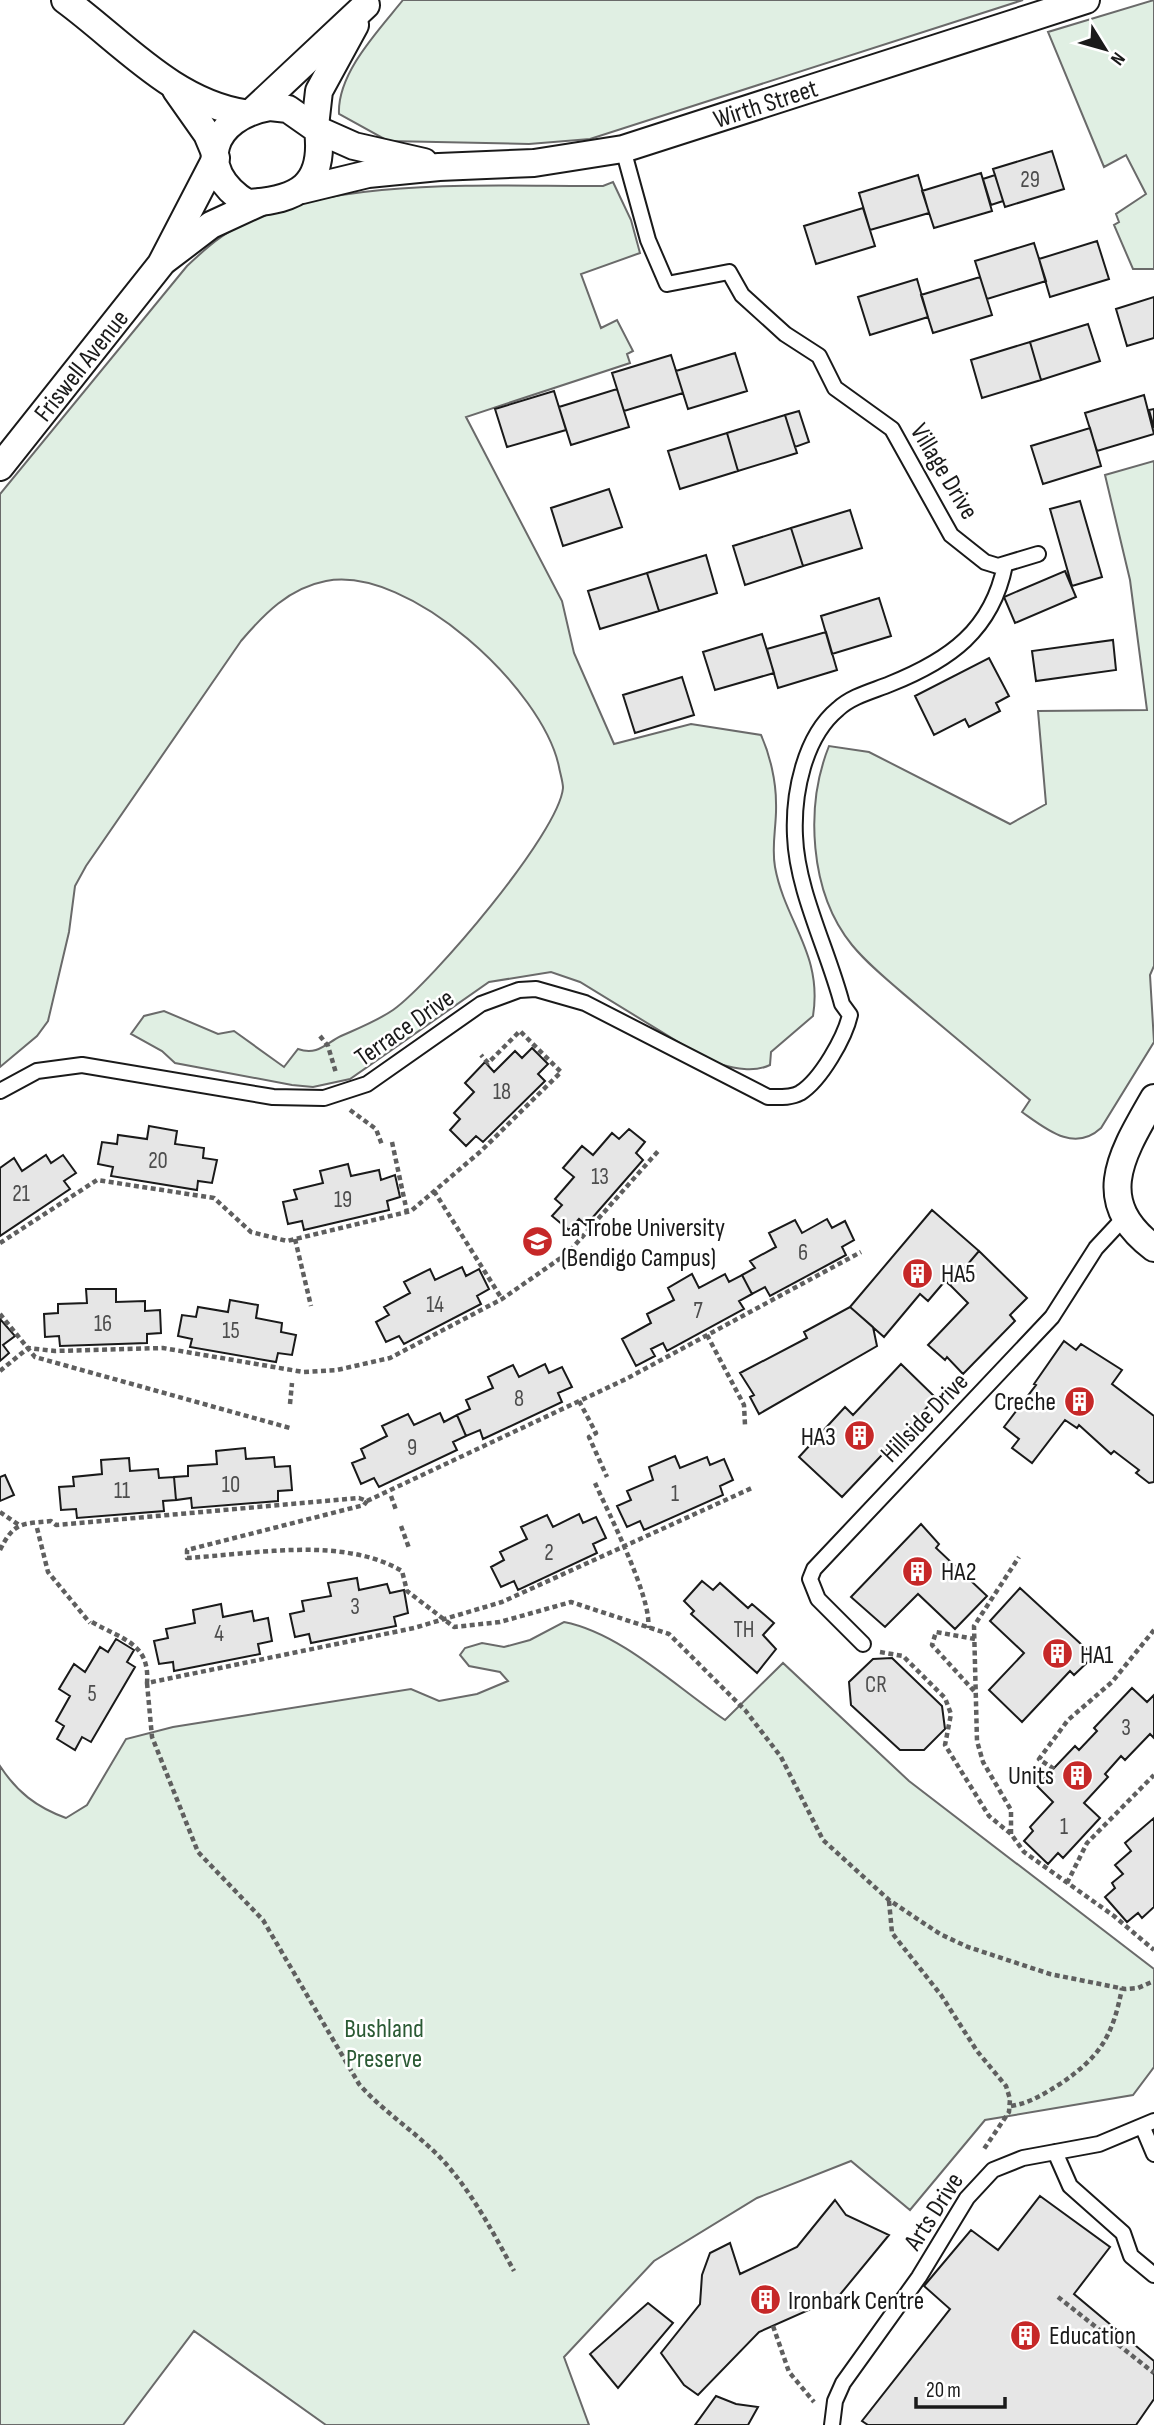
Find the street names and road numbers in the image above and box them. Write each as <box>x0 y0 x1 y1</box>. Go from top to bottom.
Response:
street label: Wirth Street <box>710 73 822 136</box>
street label: Friswell Avenue <box>28 304 136 428</box>
street label: Village Drive <box>903 418 984 525</box>
street label: Terrace Drive <box>349 983 460 1074</box>
street label: Hillside Drive <box>875 1367 975 1469</box>
street label: Arts Drive <box>897 2167 971 2257</box>

